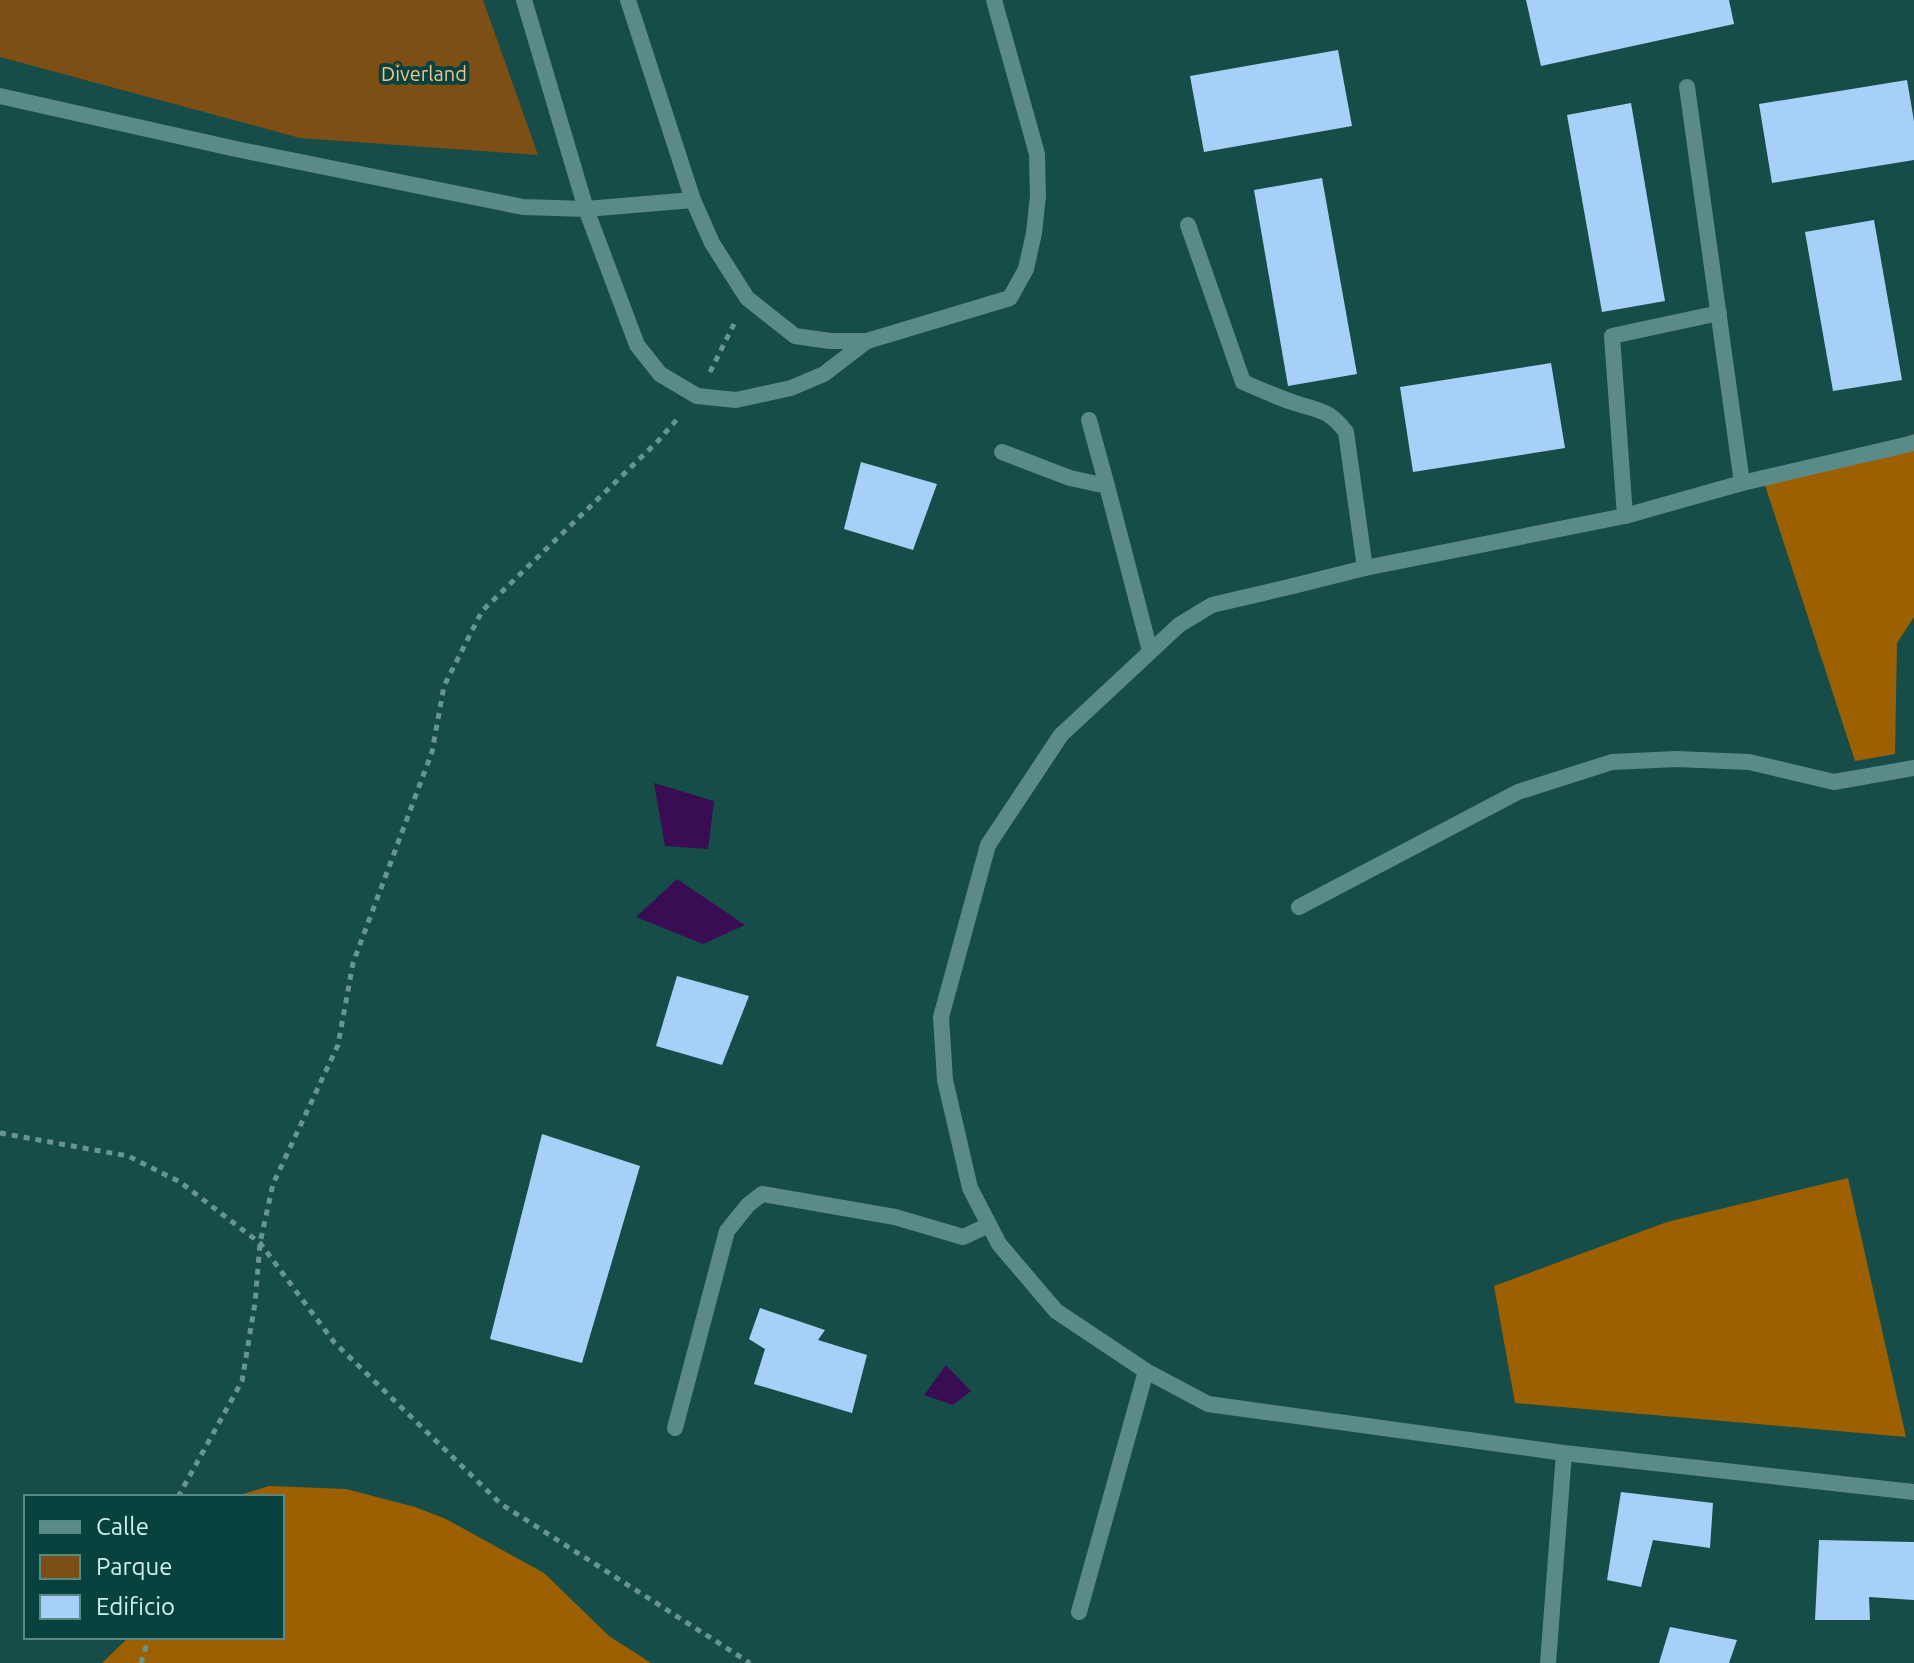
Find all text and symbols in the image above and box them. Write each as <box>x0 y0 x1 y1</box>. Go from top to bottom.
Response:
park label: Diverland <box>381 62 467 85</box>
legend <box>24 1495 284 1639</box>
text: Calle <box>96 1513 149 1540</box>
text: Parque <box>96 1553 173 1580</box>
text: Edificio <box>96 1593 175 1620</box>

